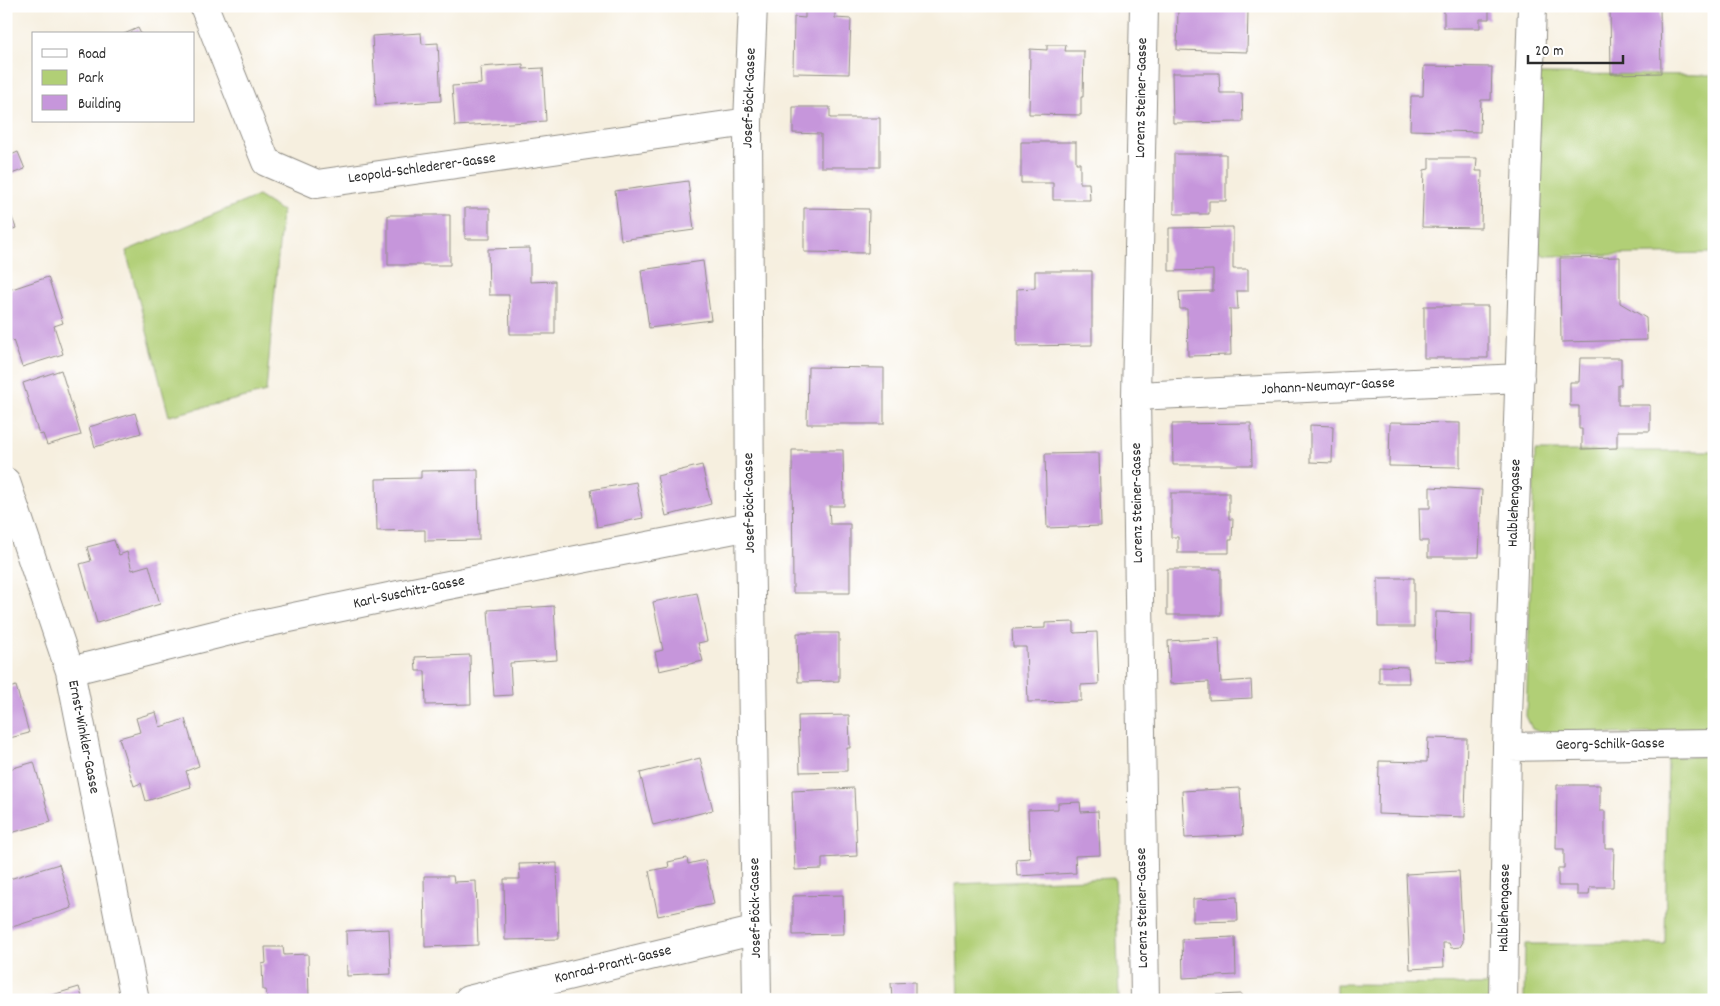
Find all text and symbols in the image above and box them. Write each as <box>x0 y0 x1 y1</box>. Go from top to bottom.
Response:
legend <box>32 32 195 122</box>
scale bar <box>1528 32 1622 64</box>
street label: Lorenz Steiner-Gasse <box>1130 37 1154 158</box>
text: 20 m <box>1535 41 1563 63</box>
text: Road <box>78 44 106 66</box>
street label: Josef-Böck-Gasse <box>737 47 763 149</box>
text: Park <box>78 68 104 90</box>
text: Building <box>78 94 121 116</box>
street label: Leopold-Schlederer-Gasse <box>347 148 498 190</box>
street label: Johann-Neumayr-Gasse <box>1261 373 1396 401</box>
street label: Lorenz Steiner-Gasse <box>1126 442 1150 563</box>
street label: Josef-Böck-Gasse <box>738 452 762 553</box>
street label: Halblehengasse <box>1502 458 1528 547</box>
street label: Karl-Suschitz-Gasse <box>351 570 467 616</box>
street label: Ernst-Winkler-Gasse <box>61 678 105 796</box>
street label: Georg-Schilk-Gasse <box>1555 733 1665 757</box>
street label: Lorenz Steiner-Gasse <box>1131 847 1155 968</box>
street label: Josef-Böck-Gasse <box>744 857 768 958</box>
street label: Halblehengasse <box>1493 863 1517 952</box>
street label: Konrad-Prantl-Gasse <box>552 940 674 990</box>

